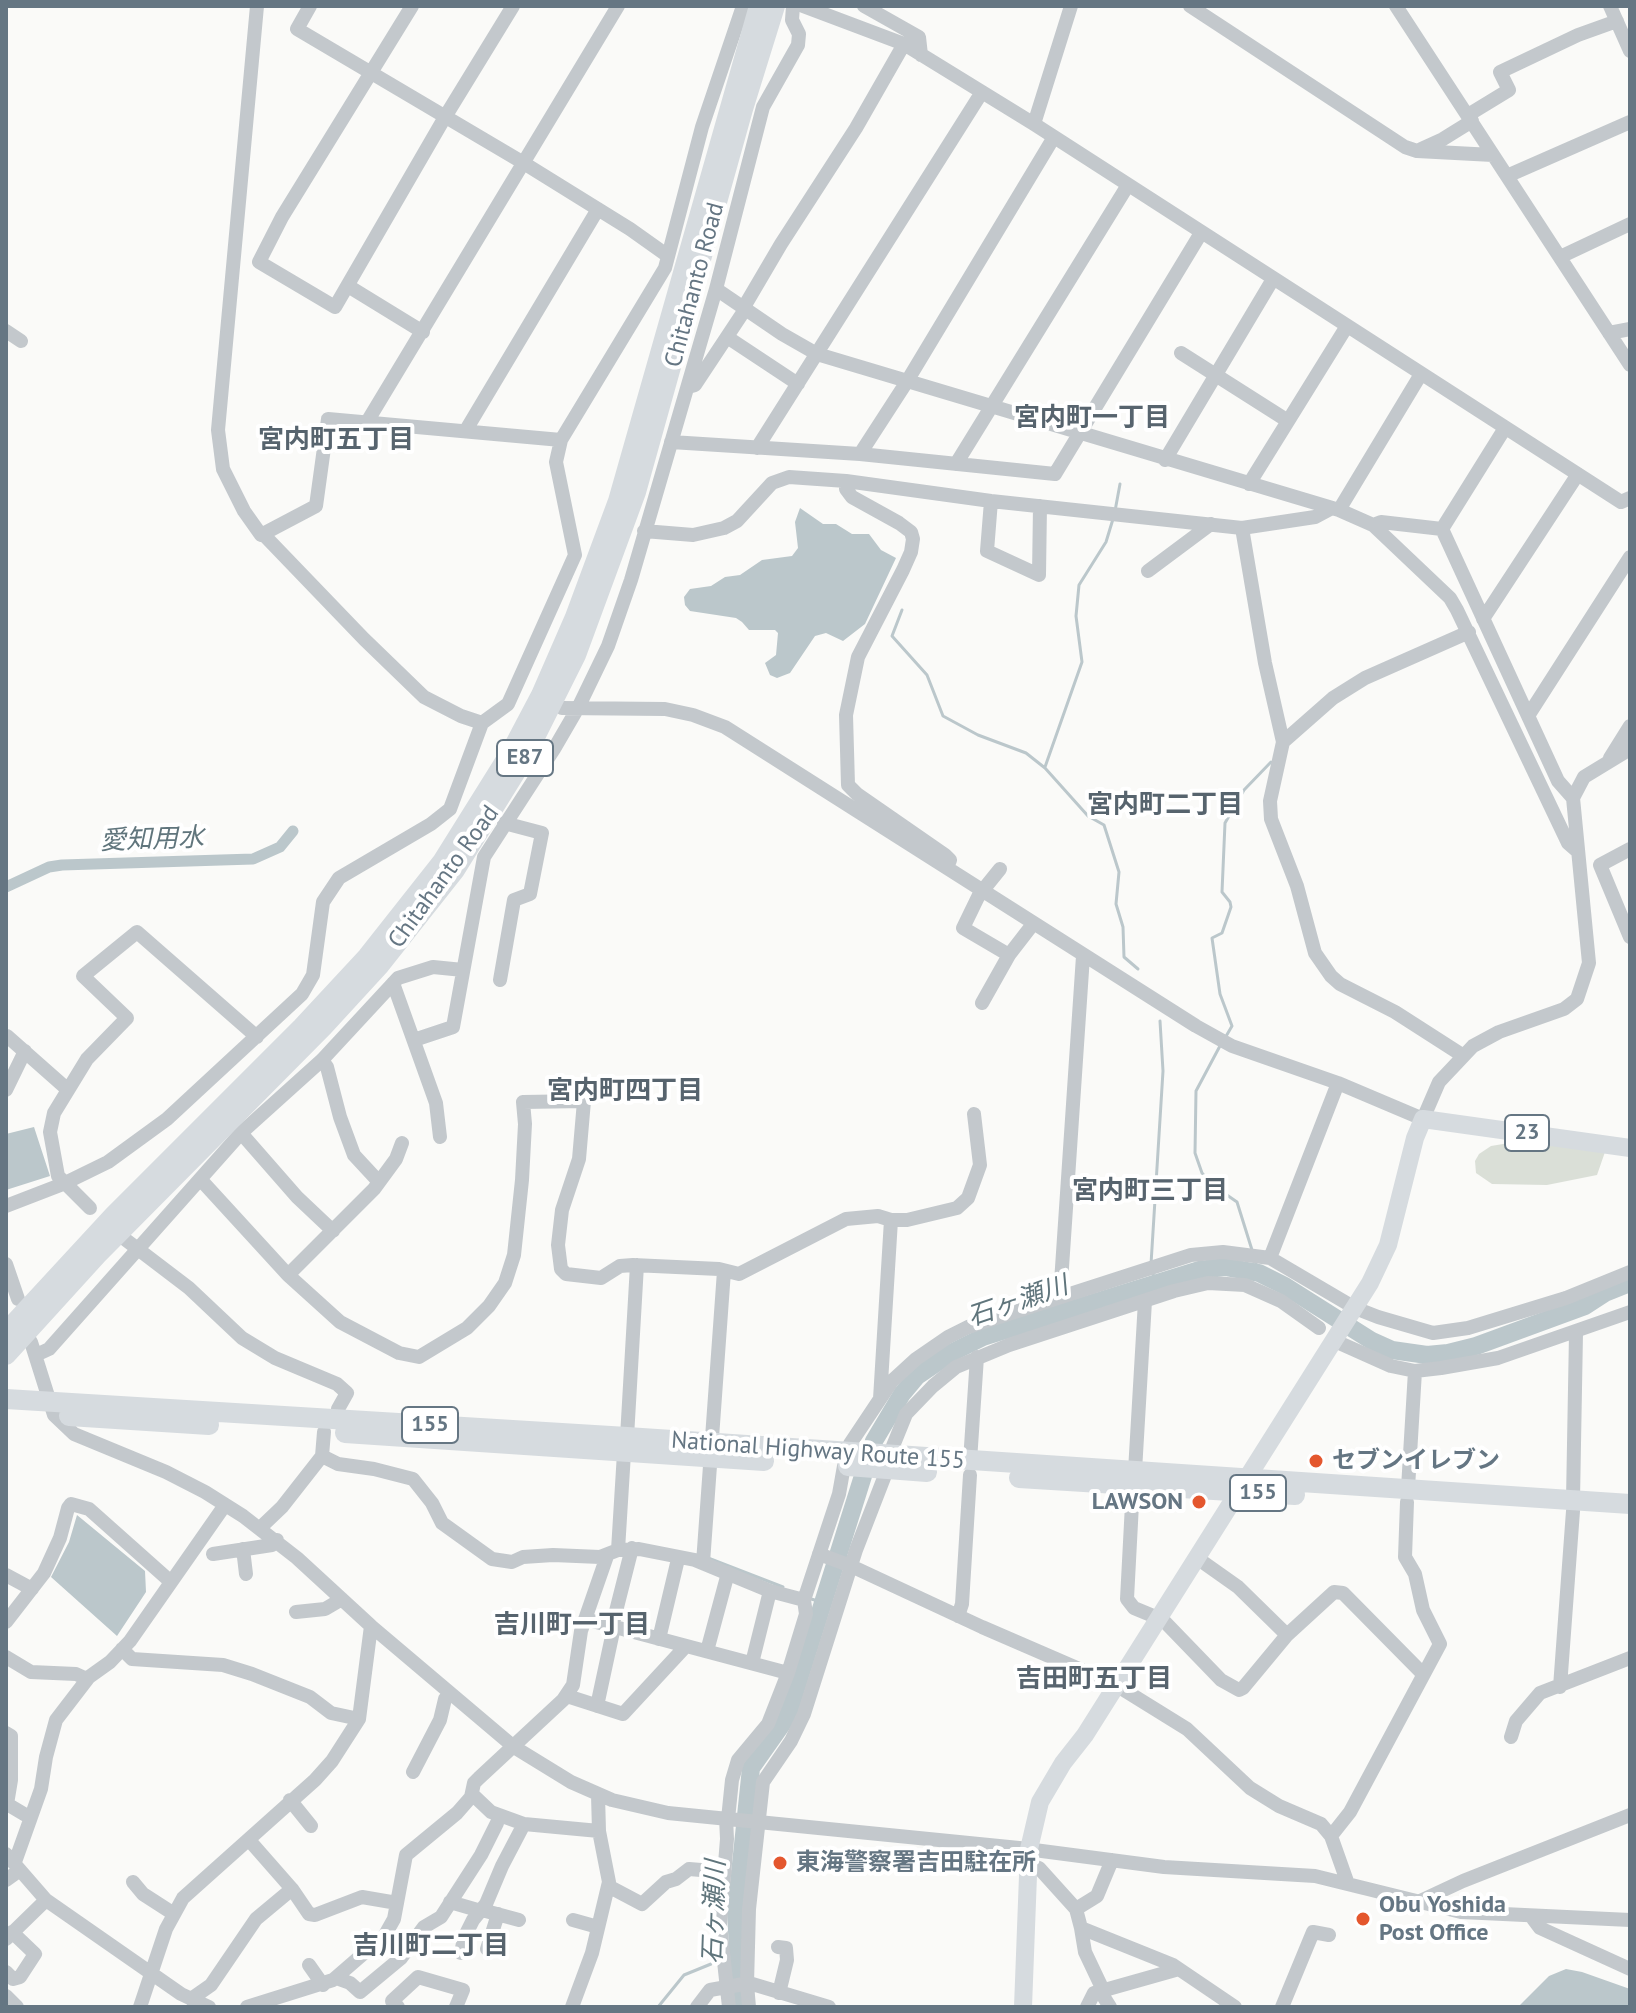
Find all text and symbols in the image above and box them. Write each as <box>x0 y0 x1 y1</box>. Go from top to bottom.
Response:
street label: Chitahanto Road <box>659 199 731 371</box>
district label: 宮内町一丁目 <box>1014 403 1170 435</box>
district label: 宮内町五丁目 <box>258 425 414 457</box>
road number: E87 <box>497 740 553 776</box>
district label: 宮内町二丁目 <box>1087 790 1243 822</box>
street label: Chitahanto Road <box>383 800 505 954</box>
water label: 愛知用水 <box>99 823 205 857</box>
district label: 宮内町四丁目 <box>547 1076 703 1108</box>
road number: 23 <box>1505 1115 1549 1151</box>
district label: 宮内町三丁目 <box>1072 1176 1228 1208</box>
water label: 石ヶ瀬川 <box>964 1270 1072 1334</box>
road number: 155 <box>402 1407 458 1443</box>
street label: National Highway Route 155 <box>670 1426 966 1476</box>
place label: セブンイレブン <box>1332 1447 1500 1475</box>
marker: セブンイレブン <box>1307 1452 1325 1470</box>
road number: 155 <box>1230 1475 1286 1511</box>
place label: LAWSON <box>1092 1488 1183 1516</box>
marker: LAWSON <box>1190 1493 1208 1511</box>
district label: 吉川町一丁目 <box>494 1610 650 1642</box>
district label: 吉田町五丁目 <box>1016 1664 1172 1696</box>
place label: 東海警察署吉田駐在所 <box>796 1849 1036 1877</box>
marker: 東海警察署吉田駐在所 <box>771 1854 789 1872</box>
water label: 石ヶ瀬川 <box>698 1859 732 1965</box>
place label: Obu Yoshida Post Office <box>1379 1891 1506 1947</box>
marker: Obu Yoshida Post Office <box>1354 1910 1372 1928</box>
district label: 吉川町二丁目 <box>353 1931 509 1963</box>

